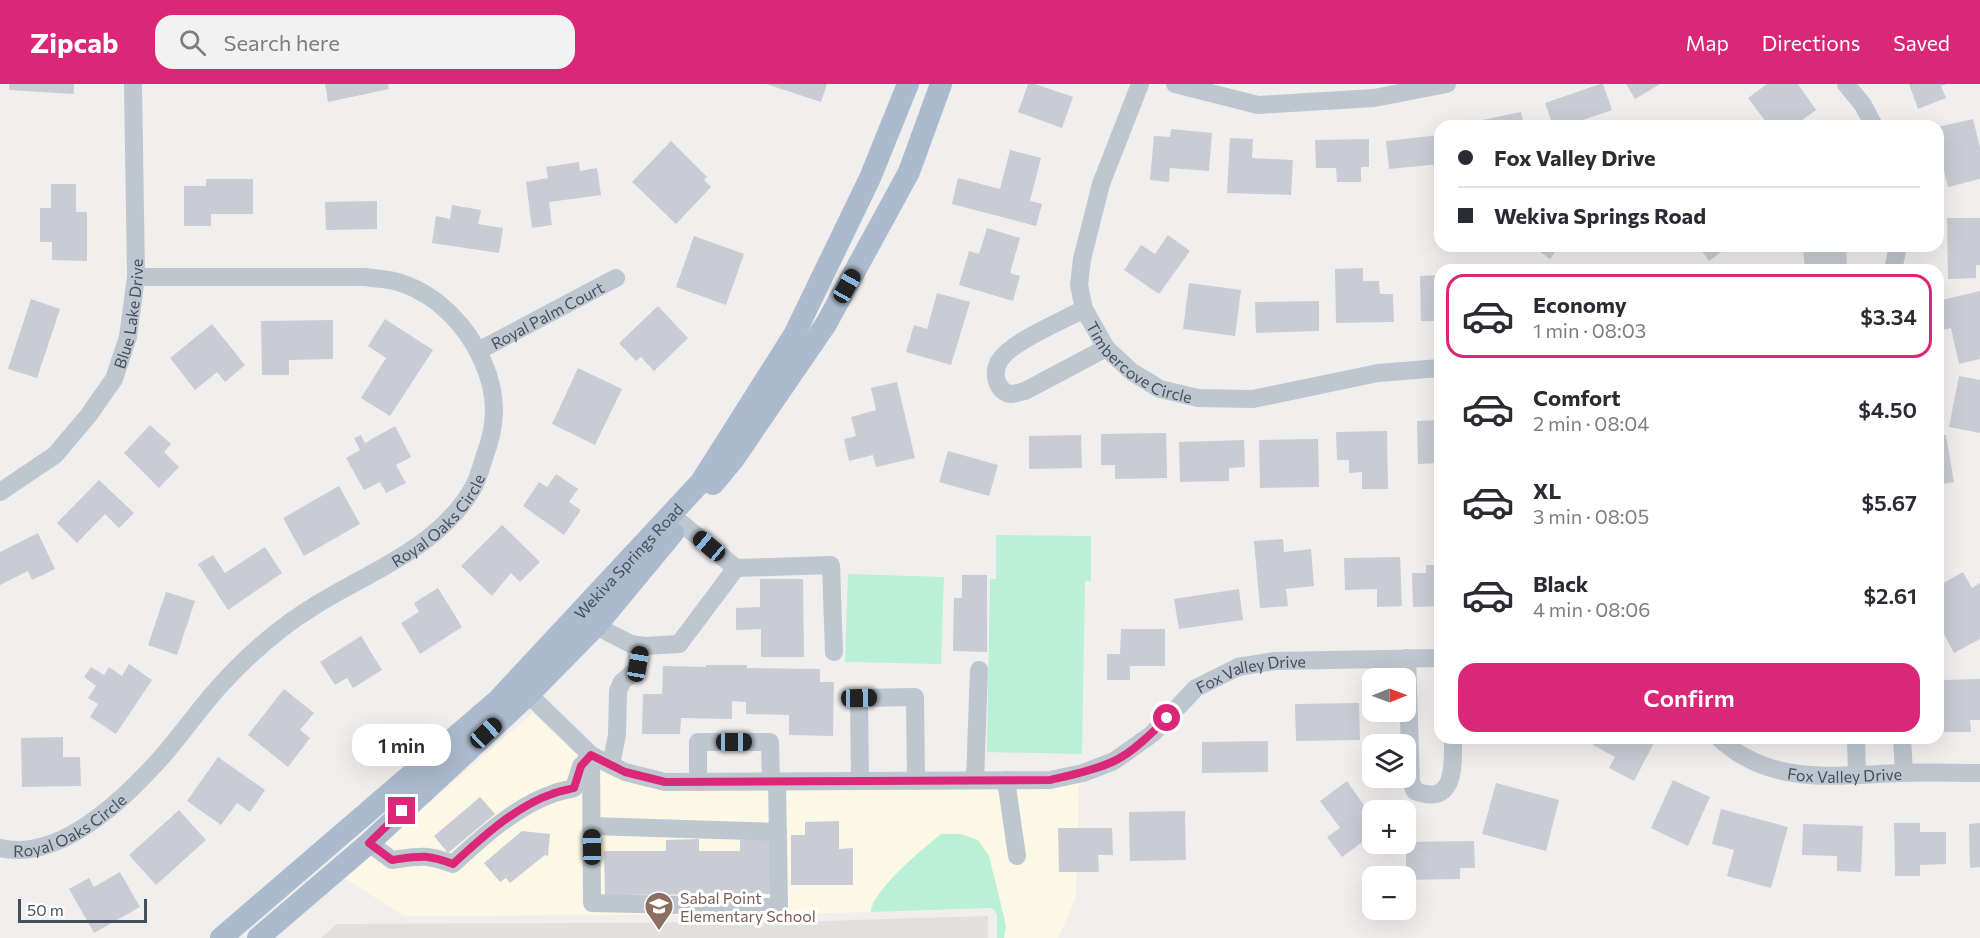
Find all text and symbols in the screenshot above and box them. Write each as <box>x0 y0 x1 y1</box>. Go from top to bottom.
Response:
search box <box>155 15 575 69</box>
text: Zipcab <box>30 25 119 59</box>
icon: search <box>176 26 209 59</box>
text: Search here <box>224 29 340 56</box>
text: Map <box>1686 30 1729 55</box>
text: Directions <box>1762 30 1860 55</box>
text: Saved <box>1893 30 1950 55</box>
text: Fox Valley Drive <box>1494 144 1656 171</box>
text: Wekiva Springs Road <box>1494 202 1706 229</box>
street label: Blue Lake Drive <box>109 259 146 371</box>
car <box>830 266 864 306</box>
street label: Royal Palm Court <box>487 277 607 352</box>
icon: car <box>1461 289 1515 343</box>
text: Economy <box>1533 291 1627 318</box>
text: $3.34 <box>1860 303 1917 330</box>
street label: Timbercove Circle <box>1083 318 1194 406</box>
text: 1 min · 08:03 <box>1533 318 1646 342</box>
icon: car <box>1461 382 1515 436</box>
text: Comfort <box>1533 384 1621 411</box>
text: $4.50 <box>1858 396 1917 423</box>
text: 2 min · 08:04 <box>1533 411 1649 435</box>
street label: Royal Oaks Circle <box>387 471 488 570</box>
icon: car <box>1461 475 1515 529</box>
text: XL <box>1533 477 1561 504</box>
text: $5.67 <box>1861 489 1917 516</box>
street label: Wekiva Springs Road <box>570 499 686 622</box>
text: 3 min · 08:05 <box>1533 504 1649 528</box>
car <box>689 528 729 564</box>
icon: car <box>1461 568 1515 622</box>
text: Black <box>1533 570 1588 597</box>
text: $2.61 <box>1863 582 1917 609</box>
text: 4 min · 08:06 <box>1533 597 1650 621</box>
car <box>626 645 650 683</box>
street label: Fox Valley Drive <box>1192 651 1306 696</box>
button: Confirm <box>1458 663 1920 732</box>
north arrow <box>1362 668 1416 722</box>
map controls <box>1362 668 1416 920</box>
car <box>841 689 877 707</box>
route start <box>1153 704 1180 731</box>
car <box>467 714 505 752</box>
callout: 1 min <box>352 724 452 766</box>
text: 1 min <box>378 733 425 757</box>
car <box>716 733 752 751</box>
button: layers <box>1362 734 1416 788</box>
street label: Fox Valley Drive <box>1786 763 1902 785</box>
street label: Royal Oaks Circle <box>13 789 130 860</box>
route end <box>388 797 415 824</box>
button: + <box>1362 800 1416 854</box>
car <box>583 829 601 865</box>
button: − <box>1362 866 1416 920</box>
place label: Sabal Point Elementary School <box>680 888 816 925</box>
school or university icon: Sabal Point Elementary School <box>643 890 675 932</box>
scale bar <box>18 896 147 924</box>
text: 50 m <box>27 900 64 919</box>

